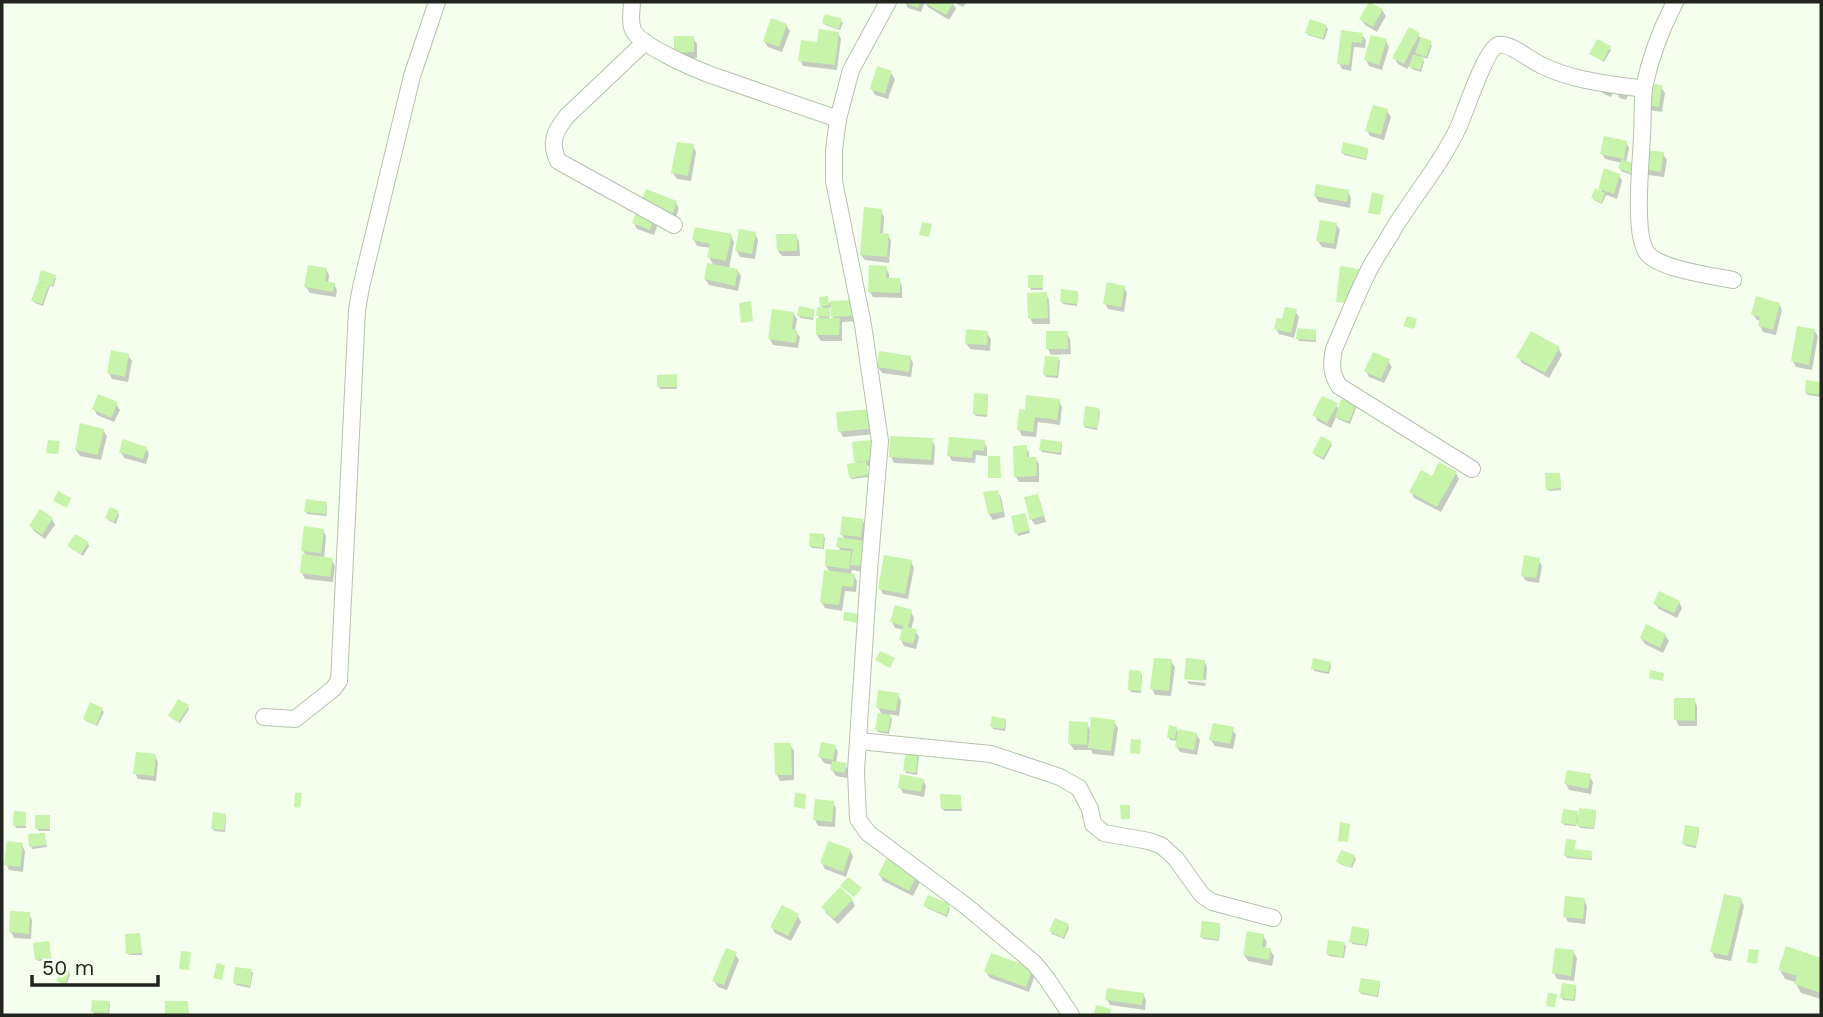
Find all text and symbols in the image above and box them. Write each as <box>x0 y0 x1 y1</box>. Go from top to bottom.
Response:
scale bar <box>32 944 158 988</box>
text: 50 m <box>42 955 94 980</box>

